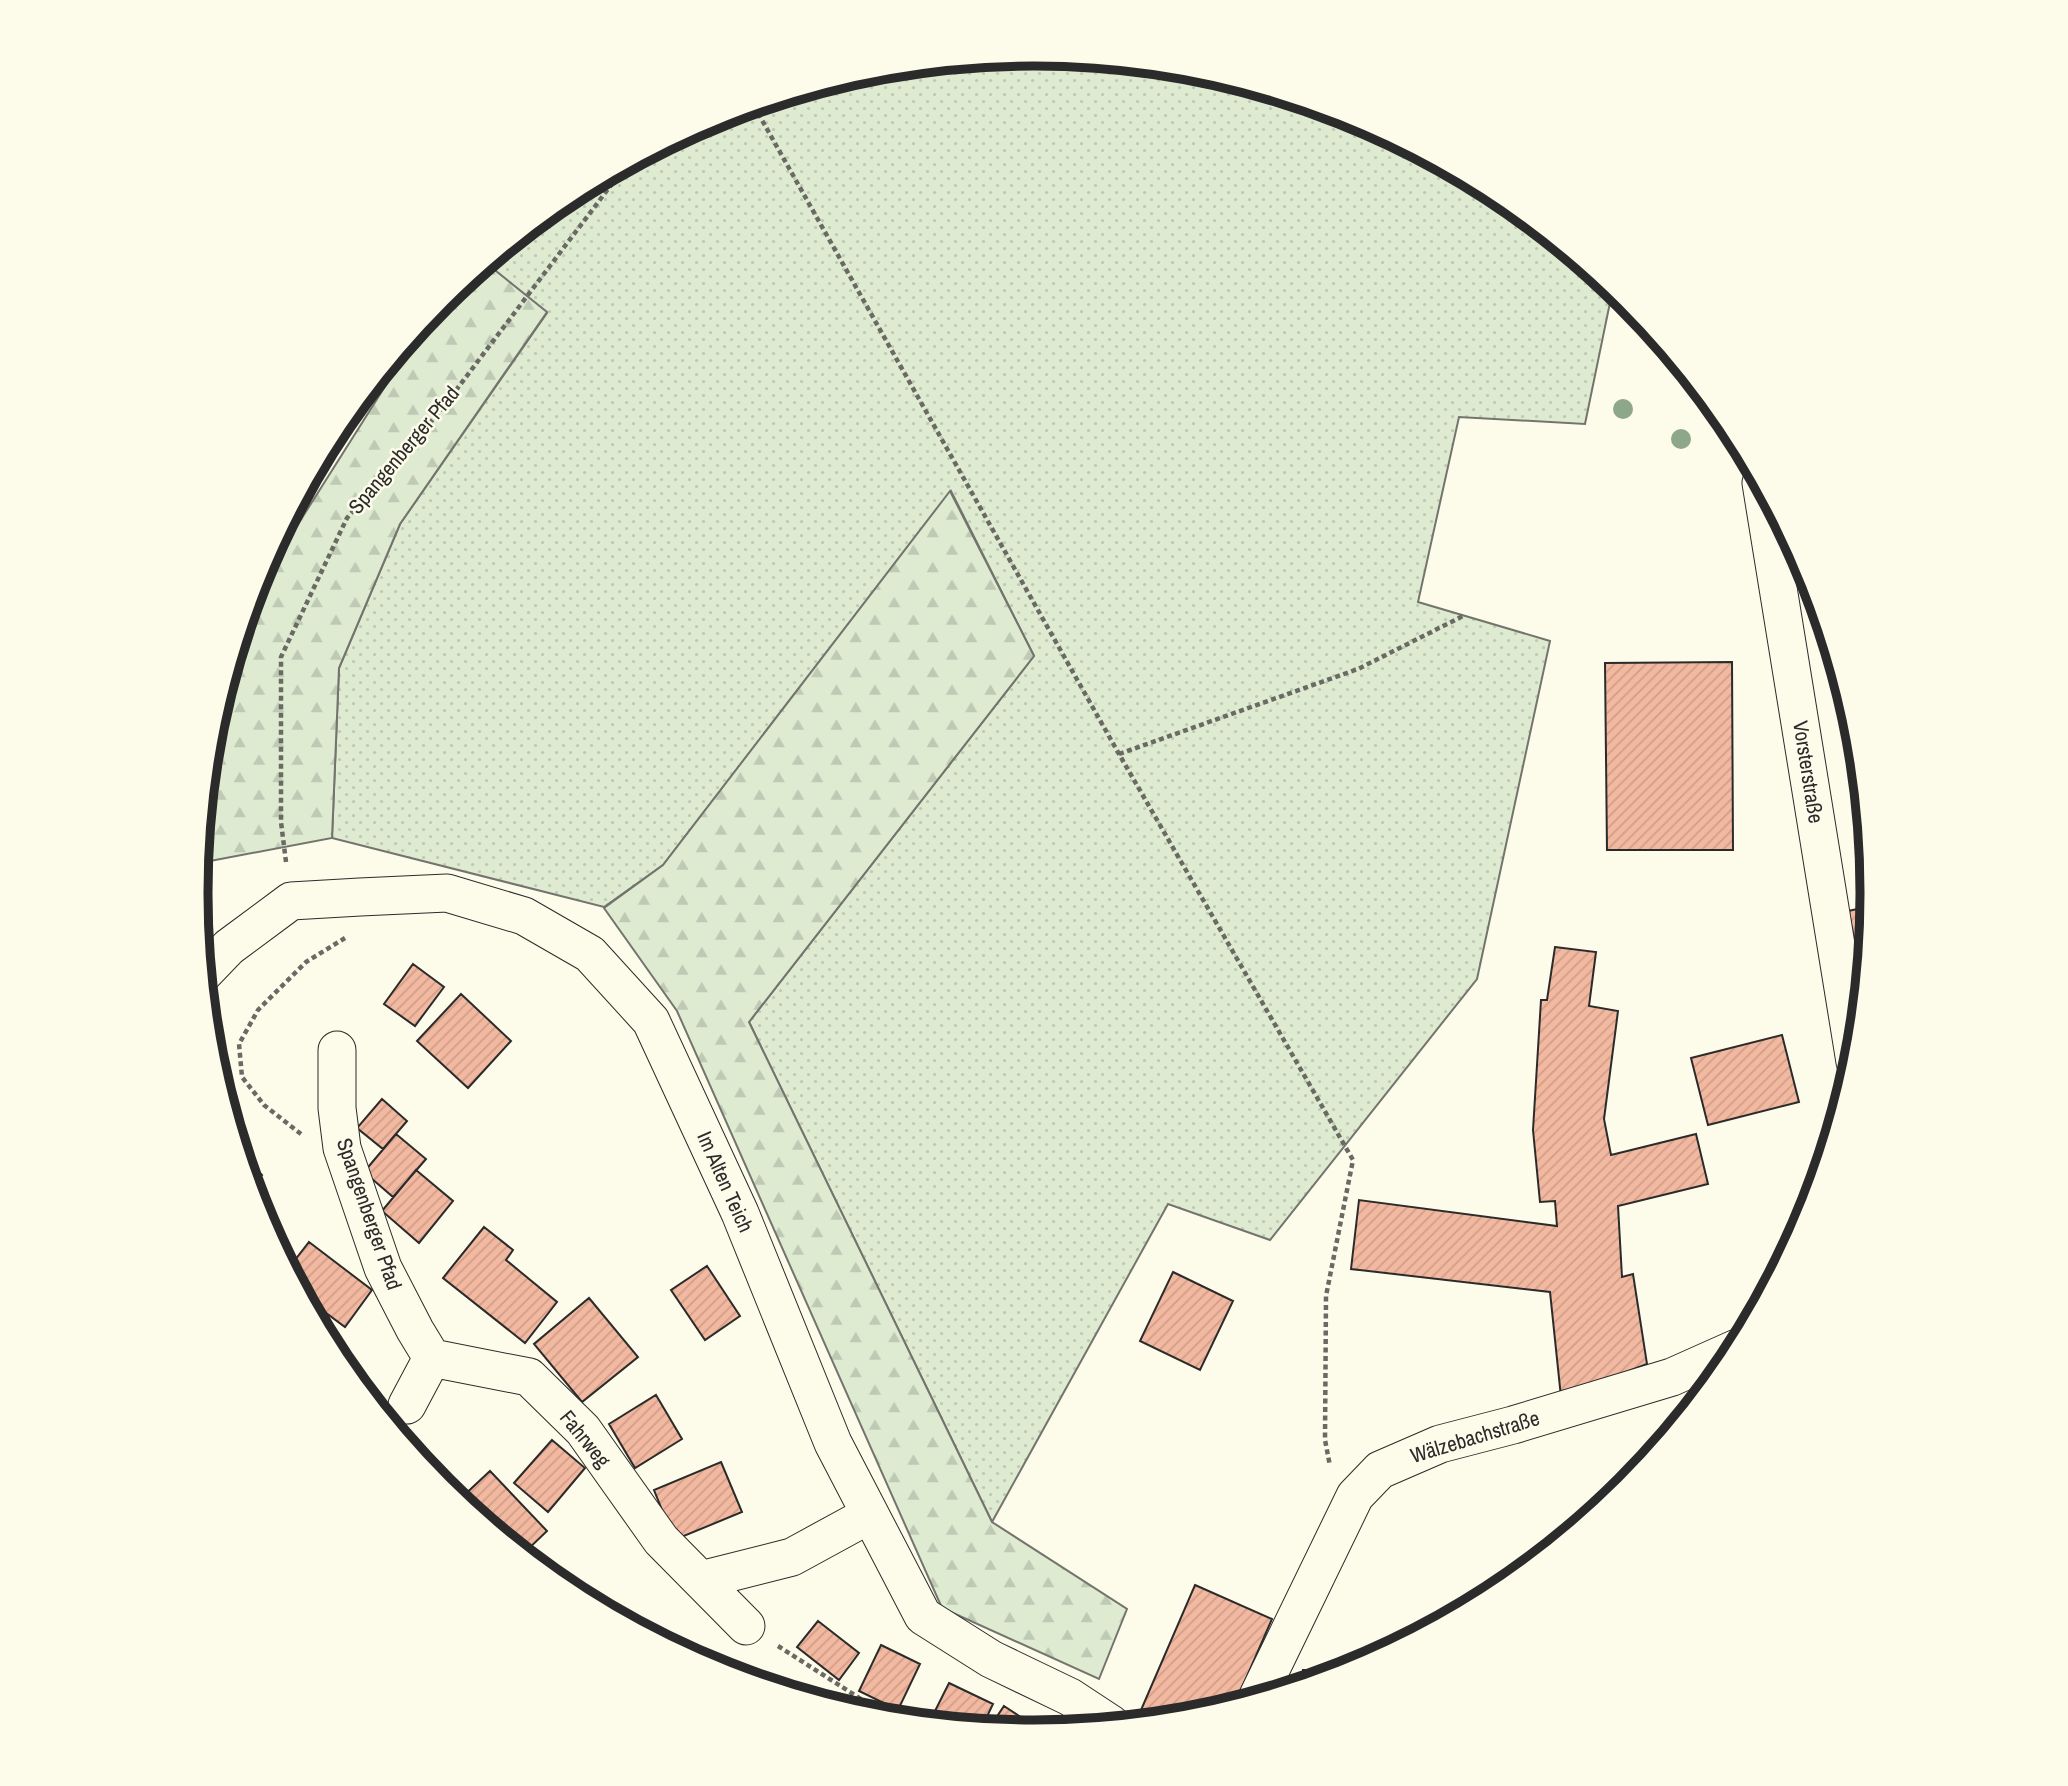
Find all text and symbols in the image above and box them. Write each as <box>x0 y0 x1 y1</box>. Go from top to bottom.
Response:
street label: Spangenberger Pfad <box>341 379 466 520</box>
street label: Vorsterstraße <box>1786 719 1831 825</box>
street label: Im Alten Teich <box>690 1127 761 1237</box>
street label: Spangenberger Pfad <box>330 1134 409 1294</box>
street label: Wälzebachstraße <box>1407 1403 1543 1470</box>
street label: Fahrweg <box>553 1404 618 1474</box>

